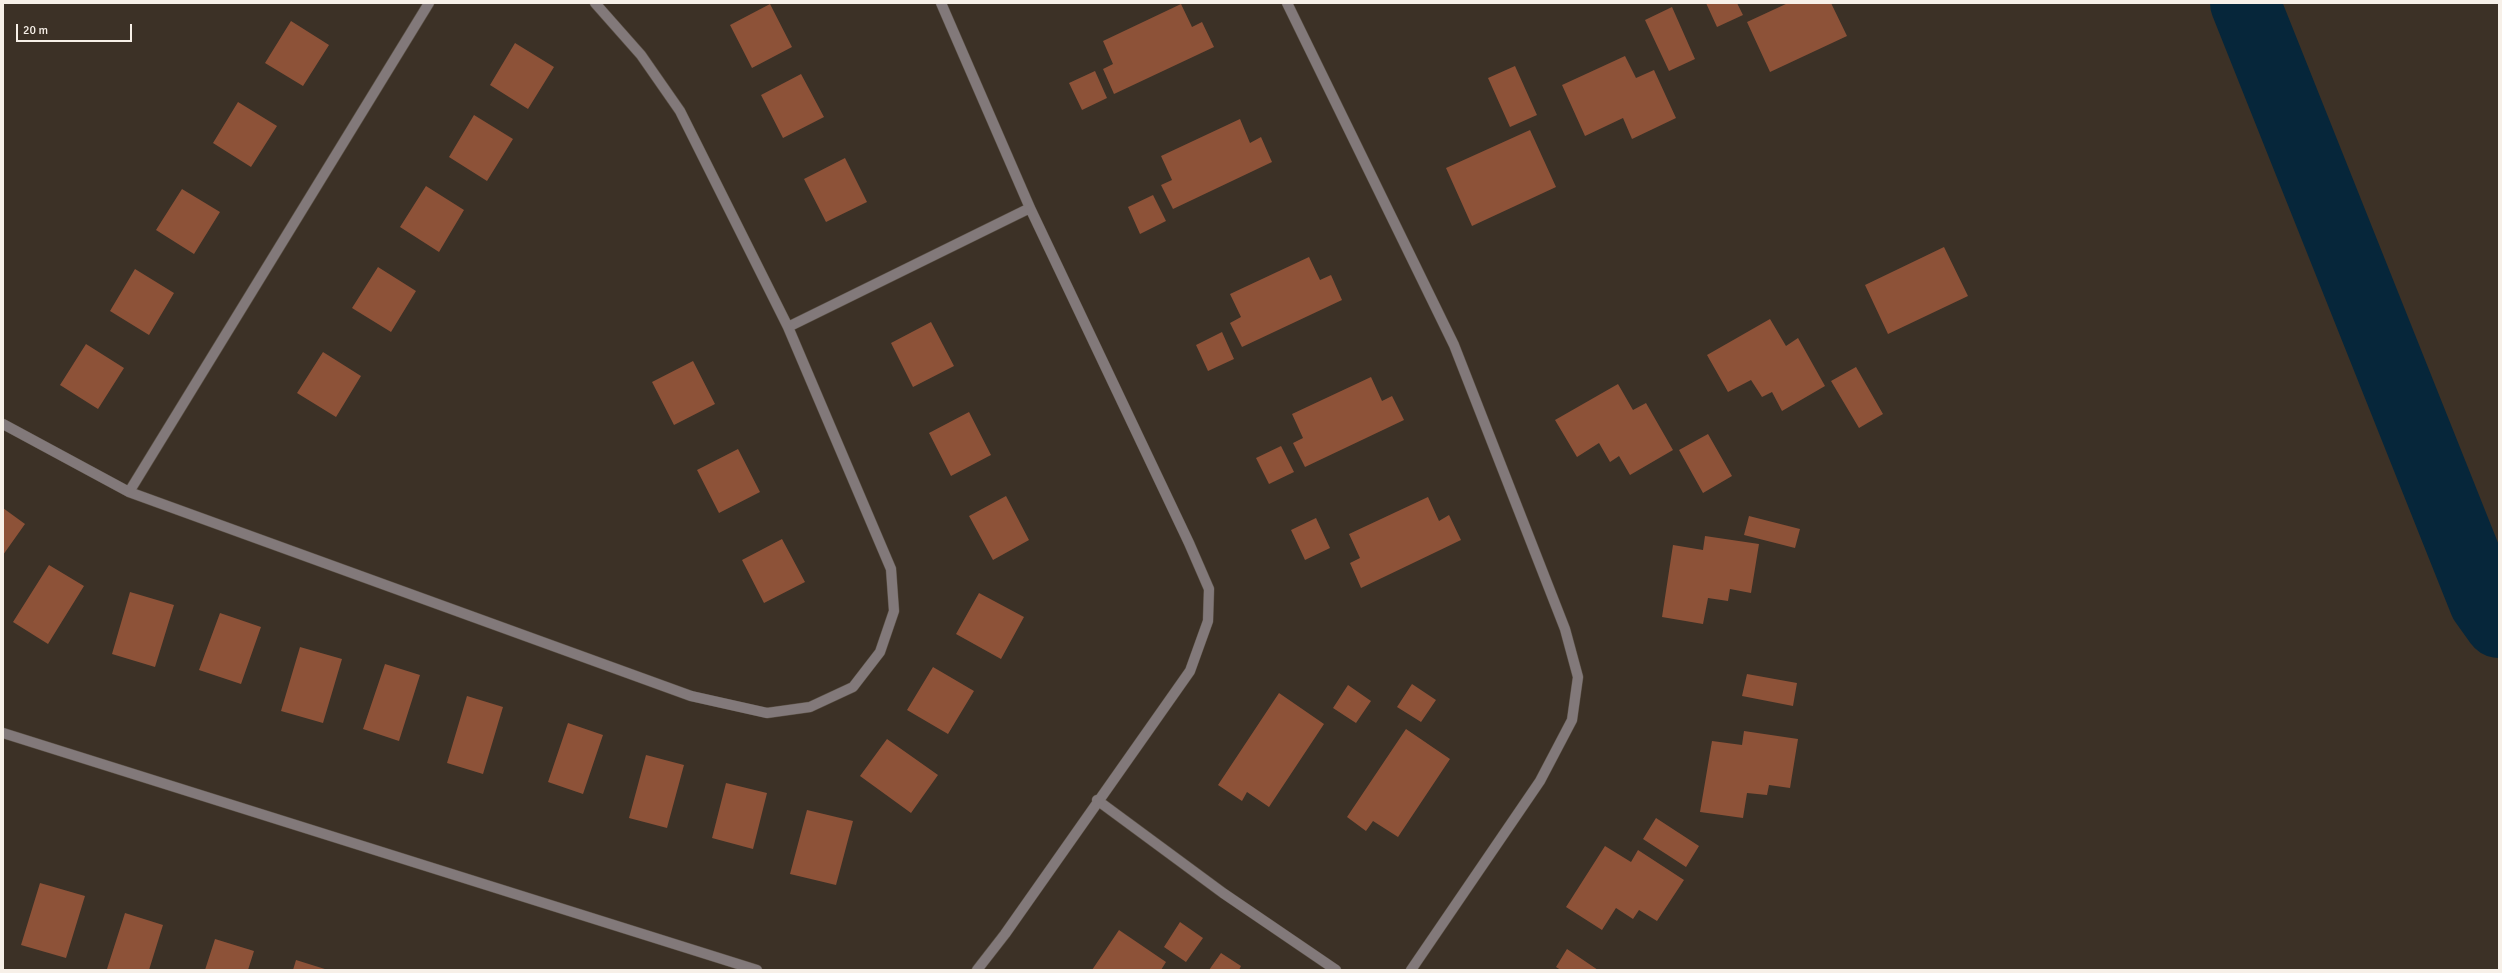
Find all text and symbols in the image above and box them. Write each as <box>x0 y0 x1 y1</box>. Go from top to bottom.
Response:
scale bar <box>18 16 134 42</box>
text: 20 m <box>23 23 48 38</box>

